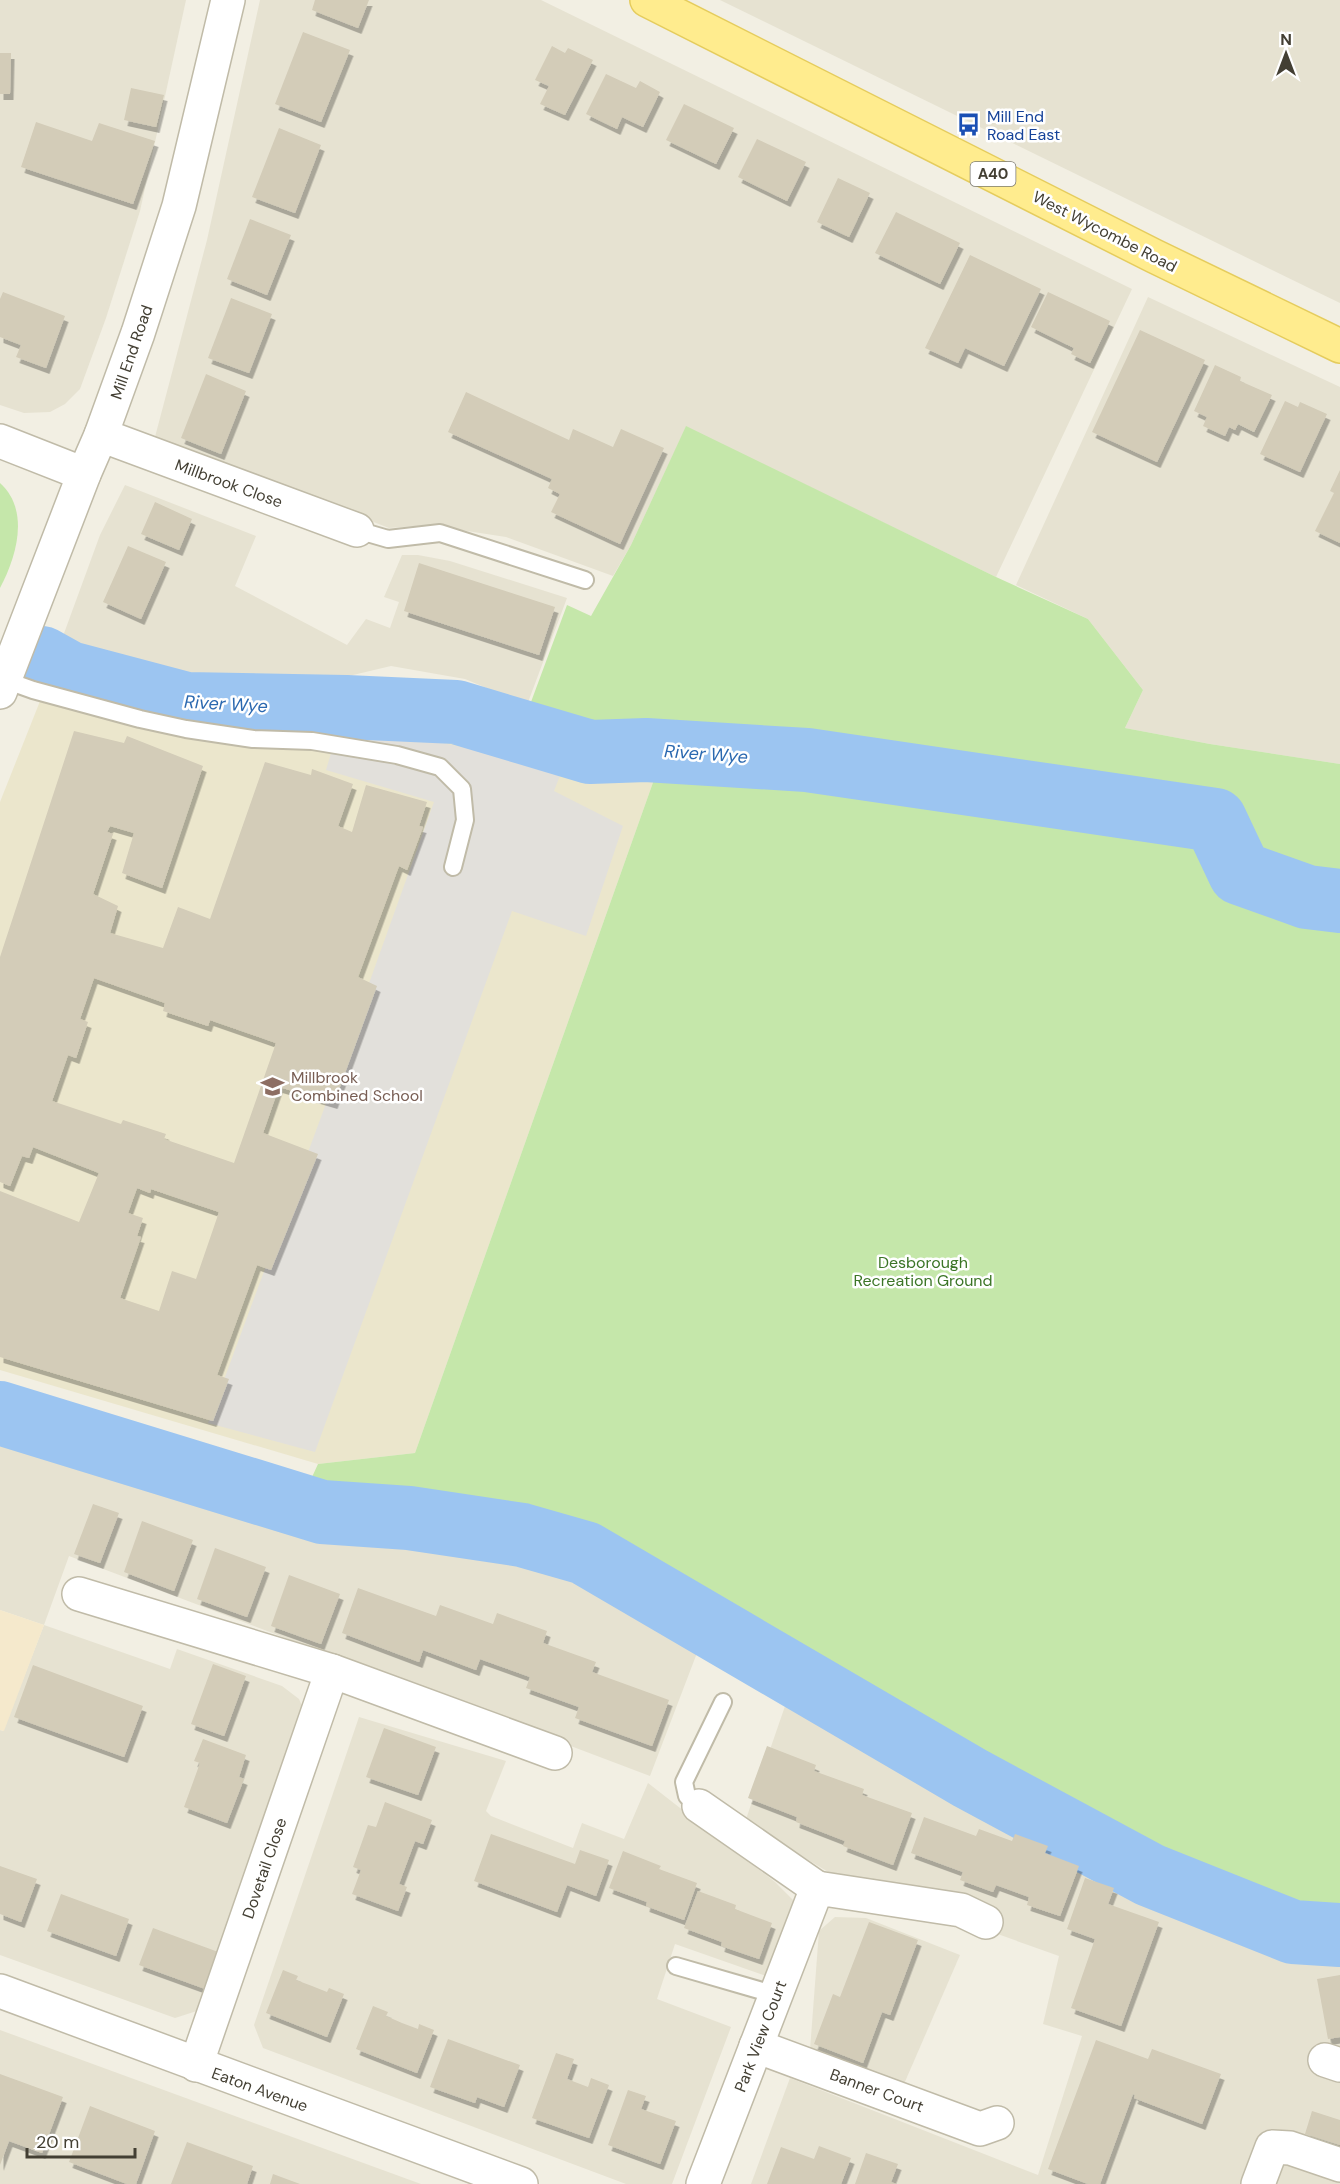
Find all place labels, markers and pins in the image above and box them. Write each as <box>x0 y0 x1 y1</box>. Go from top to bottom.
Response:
place label: Mill End Road East <box>987 106 1060 145</box>
bus stop icon: Mill End Road East <box>956 112 982 138</box>
place label: Millbrook Combined School <box>291 1067 423 1106</box>
school or university icon: Millbrook Combined School <box>260 1073 286 1099</box>

